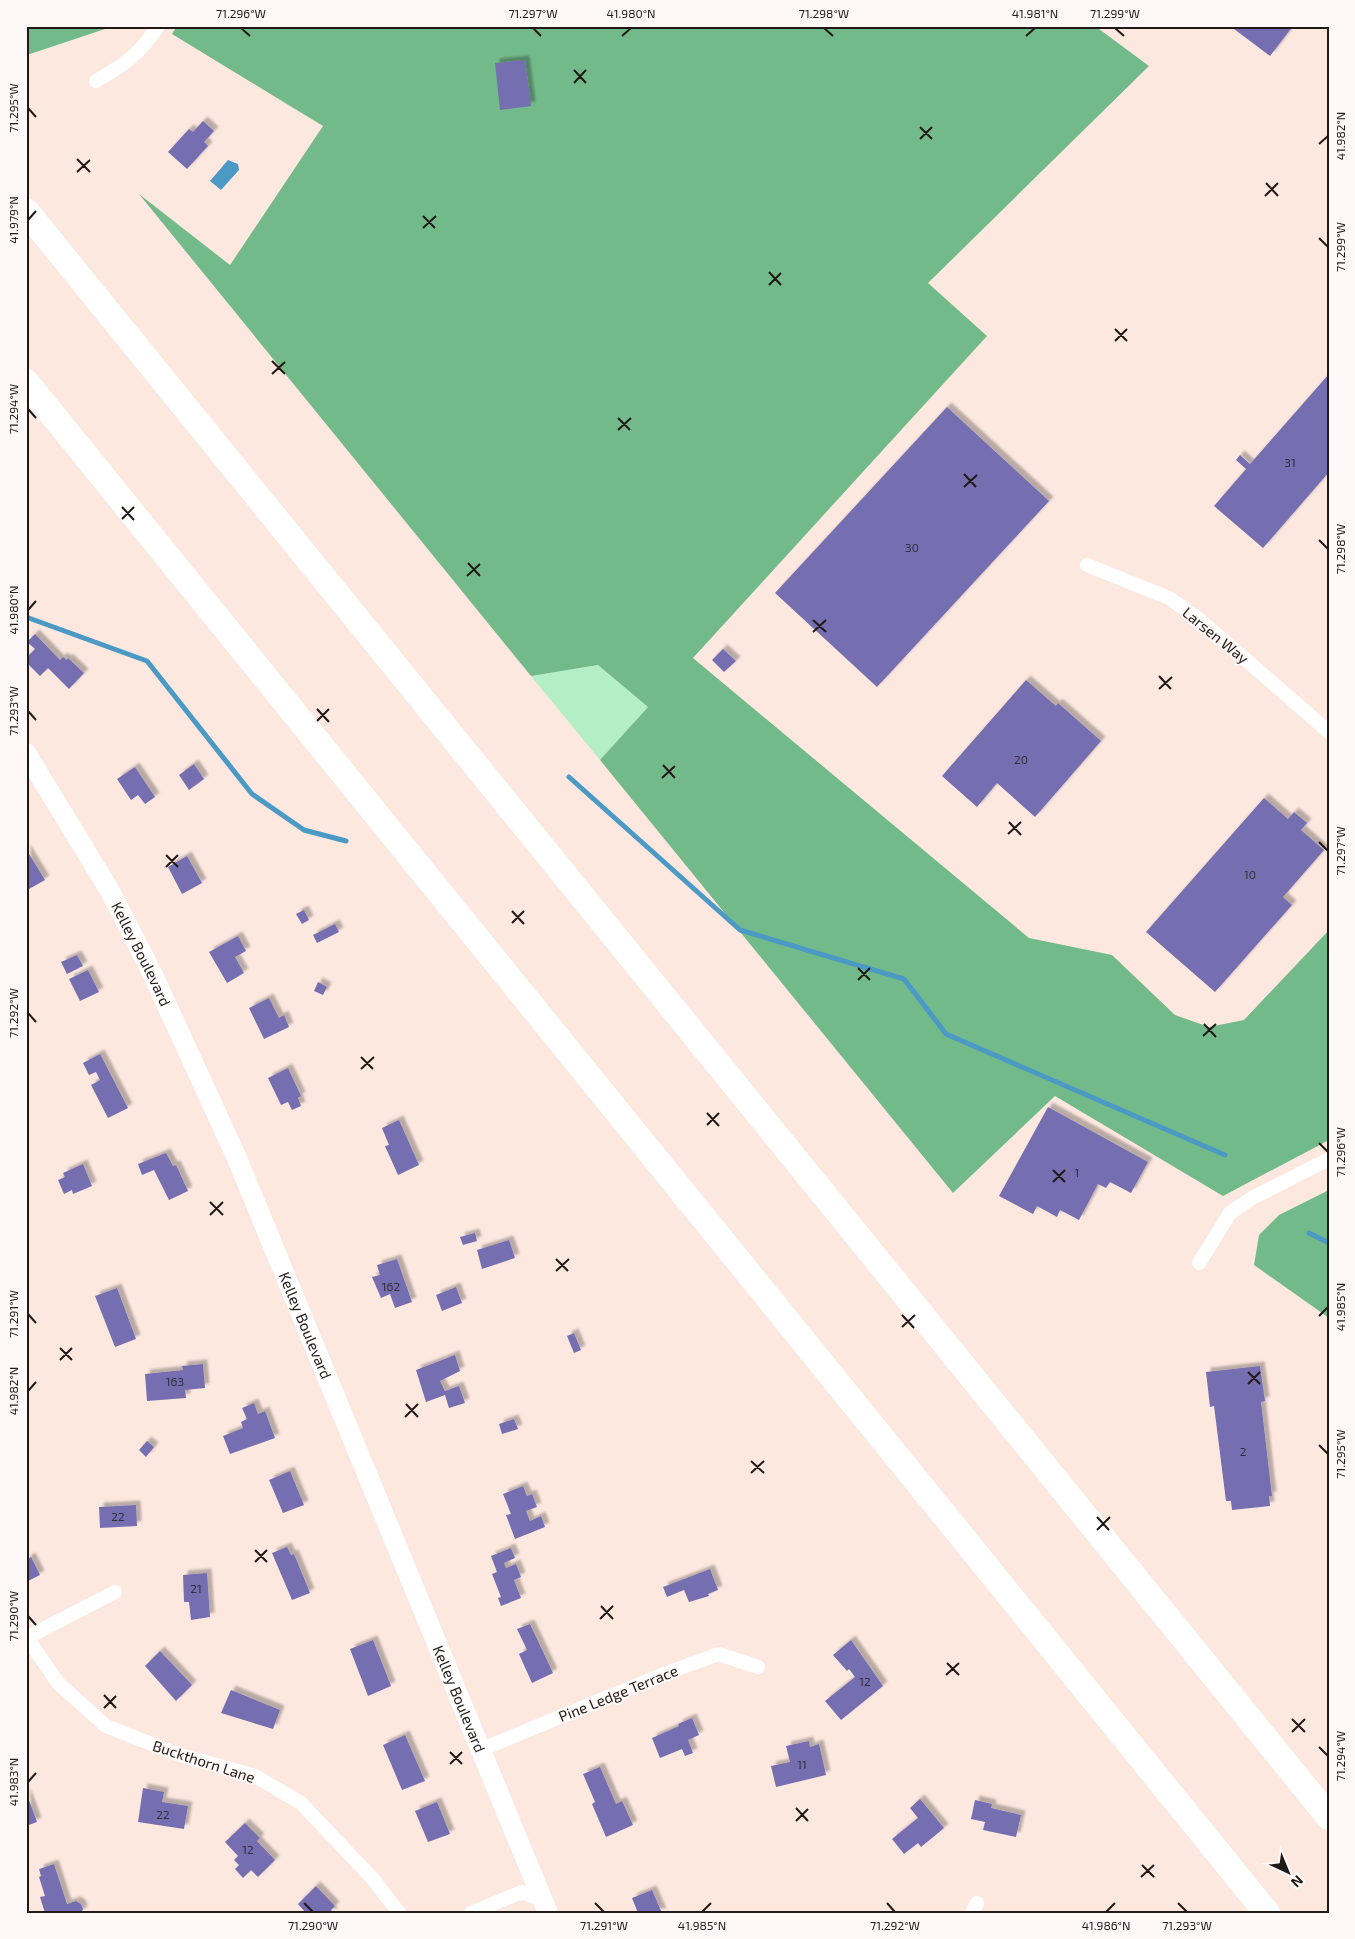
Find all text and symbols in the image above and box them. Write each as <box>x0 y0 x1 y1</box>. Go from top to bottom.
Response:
text: 71.296°W <box>216 6 266 20</box>
text: 71.297°W <box>508 6 558 20</box>
text: 41.980°N <box>606 6 656 20</box>
text: 71.298°W <box>799 6 849 20</box>
text: 41.981°N <box>1012 6 1058 20</box>
text: 71.299°W <box>1090 6 1140 20</box>
text: 71.295°W <box>6 83 20 133</box>
text: 41.982°N <box>1333 112 1347 160</box>
text: 41.979°N <box>6 196 20 244</box>
text: 71.299°W <box>1333 222 1347 272</box>
text: 71.294°W <box>6 384 20 434</box>
house number: 31 <box>1284 455 1296 469</box>
text: 71.298°W <box>1333 524 1347 574</box>
house number: 30 <box>905 540 919 554</box>
text: 41.980°N <box>6 585 20 635</box>
street label: Larsen Way <box>1179 603 1253 667</box>
text: 71.293°W <box>6 686 20 736</box>
house number: 20 <box>1014 752 1028 766</box>
text: 71.297°W <box>1333 826 1347 876</box>
house number: 10 <box>1244 867 1256 881</box>
street label: Kelley Boulevard <box>108 899 175 1009</box>
text: 71.292°W <box>6 988 20 1038</box>
text: 71.296°W <box>1333 1127 1347 1177</box>
house number: 1 <box>1075 1165 1079 1179</box>
street label: Kelley Boulevard <box>276 1269 336 1381</box>
house number: 162 <box>382 1279 400 1293</box>
text: 41.985°N <box>1333 1283 1347 1331</box>
text: 71.291°W <box>6 1290 20 1338</box>
text: 41.982°N <box>6 1367 20 1415</box>
house number: 163 <box>166 1374 184 1388</box>
text: 71.295°W <box>1333 1429 1347 1479</box>
house number: 2 <box>1240 1444 1247 1458</box>
house number: 22 <box>111 1509 125 1523</box>
house number: 21 <box>190 1581 202 1595</box>
text: 71.290°W <box>6 1591 20 1641</box>
street label: Kelley Boulevard <box>430 1642 490 1755</box>
street label: Pine Ledge Terrace <box>556 1661 680 1725</box>
house number: 12 <box>859 1674 871 1688</box>
text: 71.294°W <box>1333 1731 1347 1781</box>
street label: Buckthorn Lane <box>151 1736 257 1786</box>
house number: 11 <box>797 1757 807 1771</box>
text: 41.983°N <box>6 1758 20 1806</box>
house number: 22 <box>156 1807 170 1821</box>
house number: 12 <box>242 1842 254 1856</box>
north arrow <box>1262 1846 1312 1896</box>
text: N <box>1288 1872 1307 1891</box>
text: 71.290°W <box>288 1918 338 1932</box>
text: 71.291°W <box>580 1918 628 1932</box>
text: 41.985°N <box>678 1918 726 1932</box>
text: 71.292°W <box>870 1918 920 1932</box>
text: 41.986°N <box>1082 1918 1130 1932</box>
text: 71.293°W <box>1162 1918 1212 1932</box>

